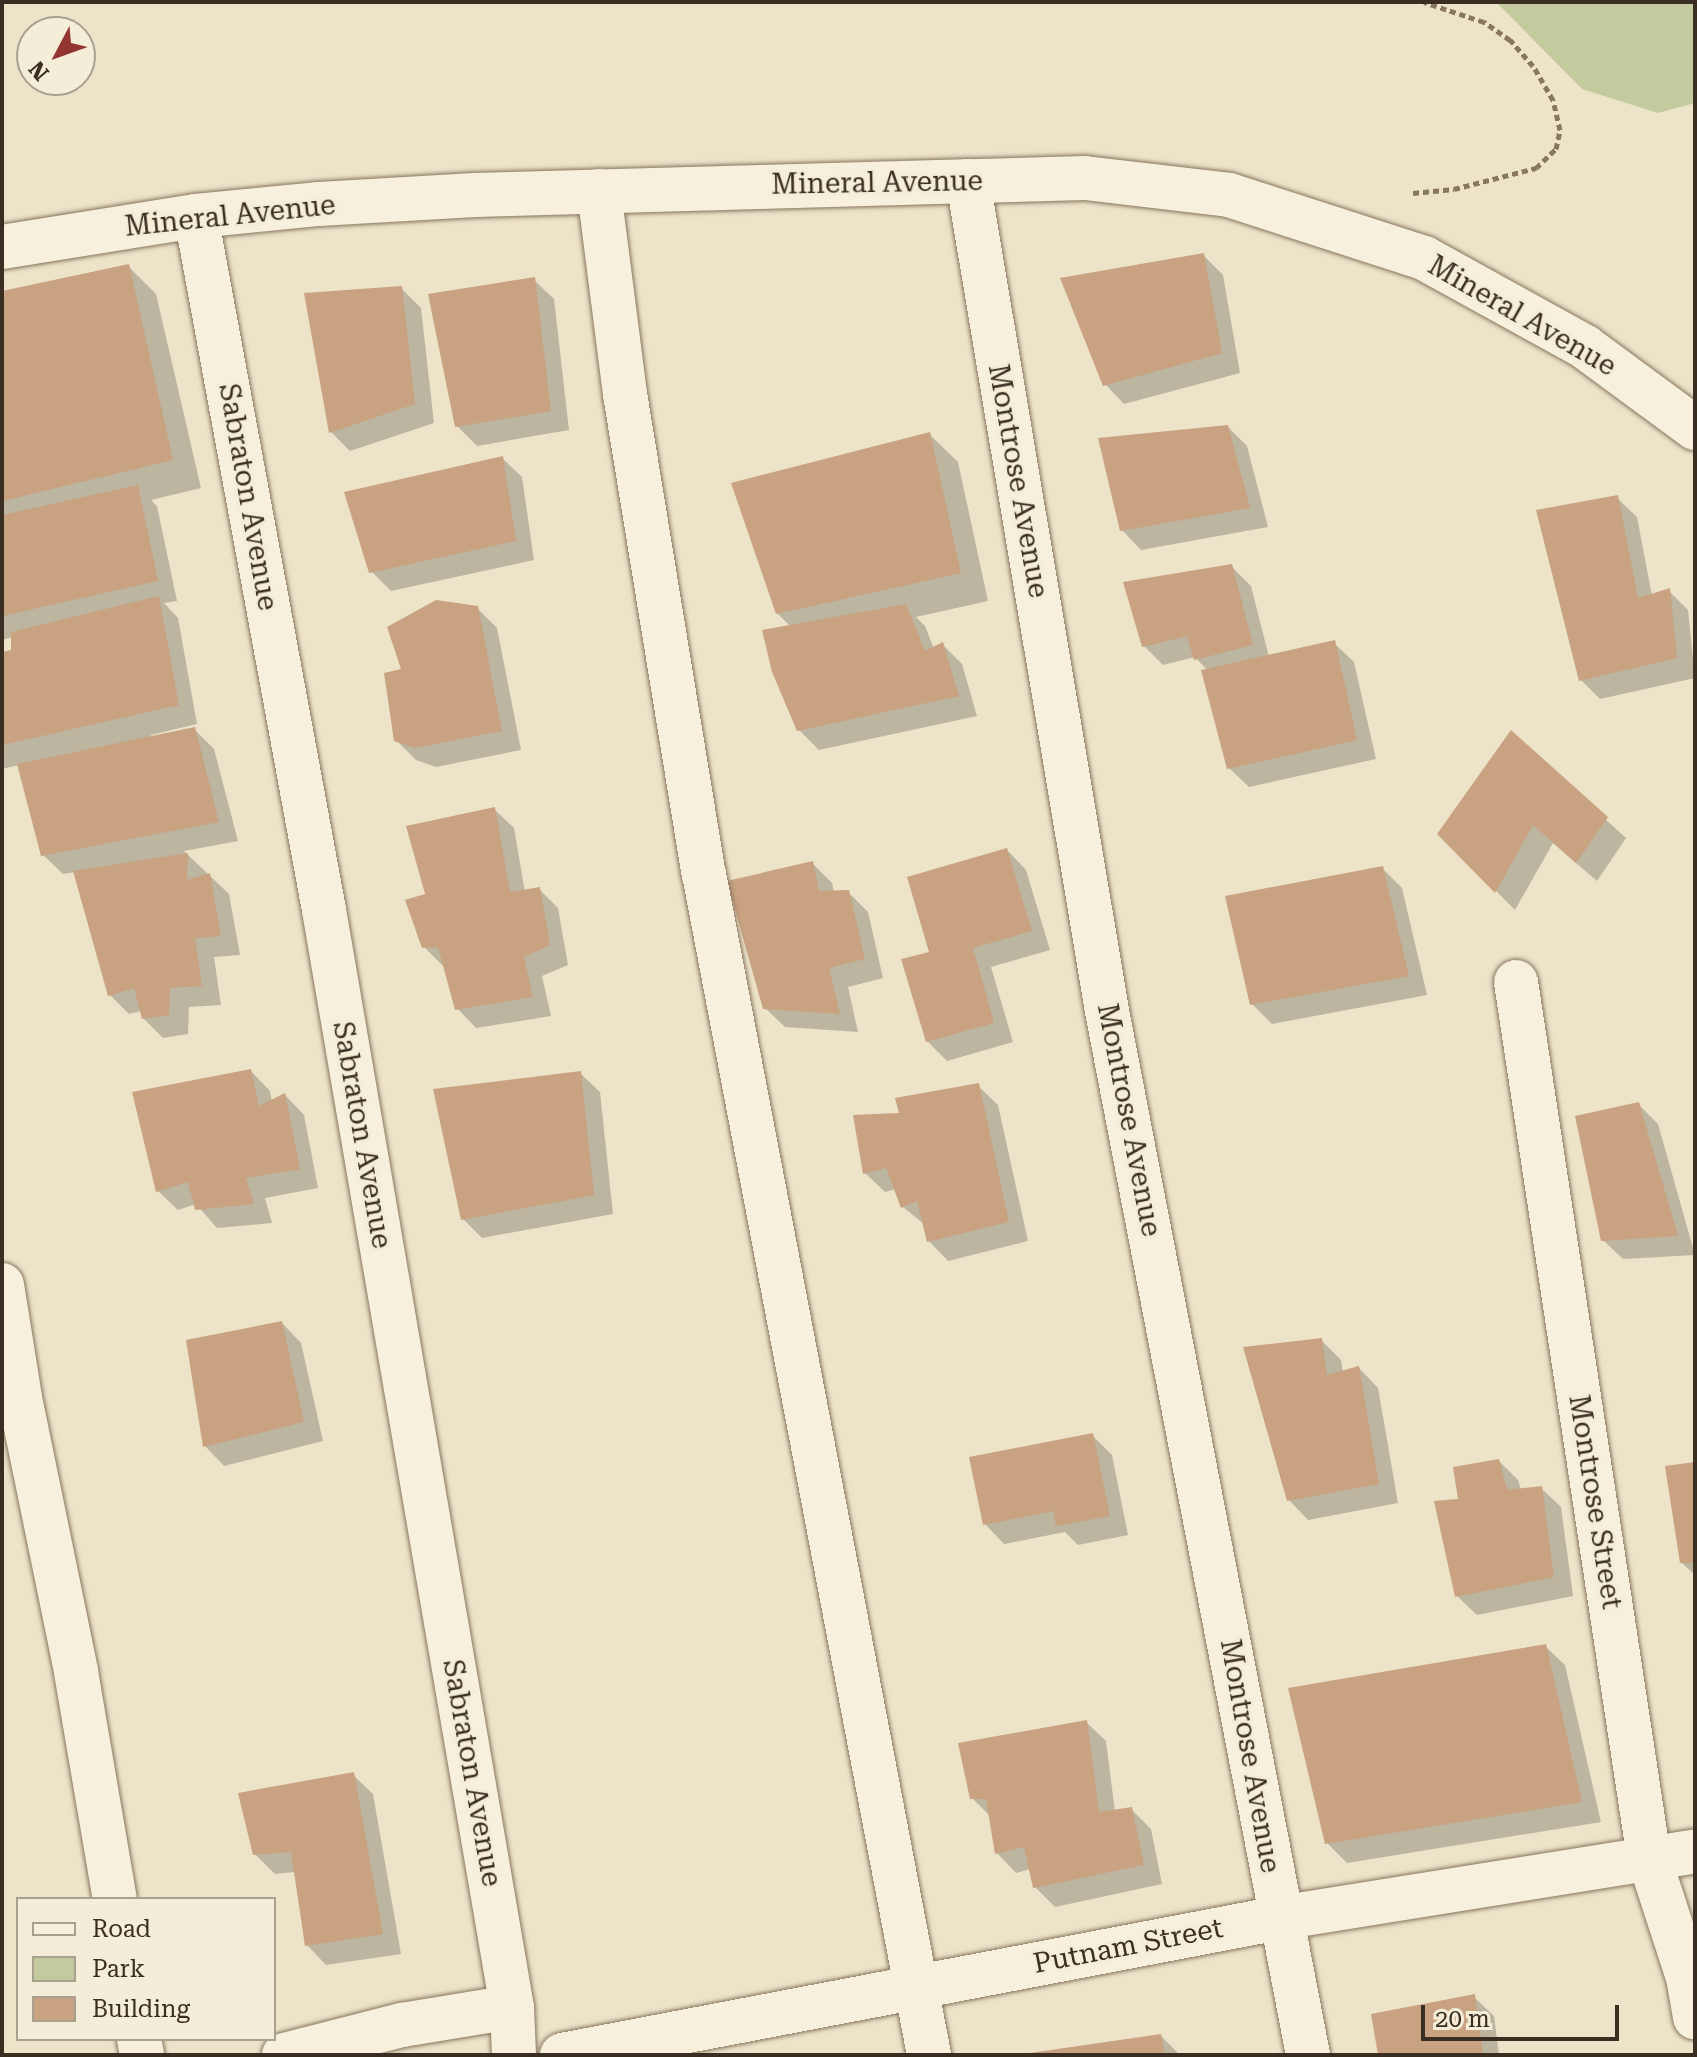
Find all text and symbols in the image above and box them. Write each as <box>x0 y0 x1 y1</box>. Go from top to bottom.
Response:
north arrow <box>16 16 96 96</box>
text: N <box>24 56 54 85</box>
street label: Mineral Avenue <box>771 164 983 202</box>
street label: Mineral Avenue <box>123 188 337 244</box>
street label: Mineral Avenue <box>1422 249 1622 383</box>
street label: Montrose Avenue <box>981 362 1055 600</box>
street label: Sabraton Avenue <box>212 381 284 613</box>
street label: Montrose Avenue <box>1090 1001 1168 1239</box>
street label: Sabraton Avenue <box>326 1019 398 1251</box>
street label: Montrose Street <box>1561 1392 1629 1612</box>
street label: Montrose Avenue <box>1213 1637 1287 1875</box>
street label: Sabraton Avenue <box>436 1657 508 1889</box>
legend <box>16 1897 276 2041</box>
street label: Putnam Street <box>1030 1911 1226 1981</box>
text: Road <box>92 1915 151 1943</box>
text: Park <box>92 1955 145 1983</box>
scale bar <box>1425 1989 1623 2039</box>
text: Building <box>92 1995 190 2023</box>
text: 20 m <box>1435 2005 1490 2033</box>

